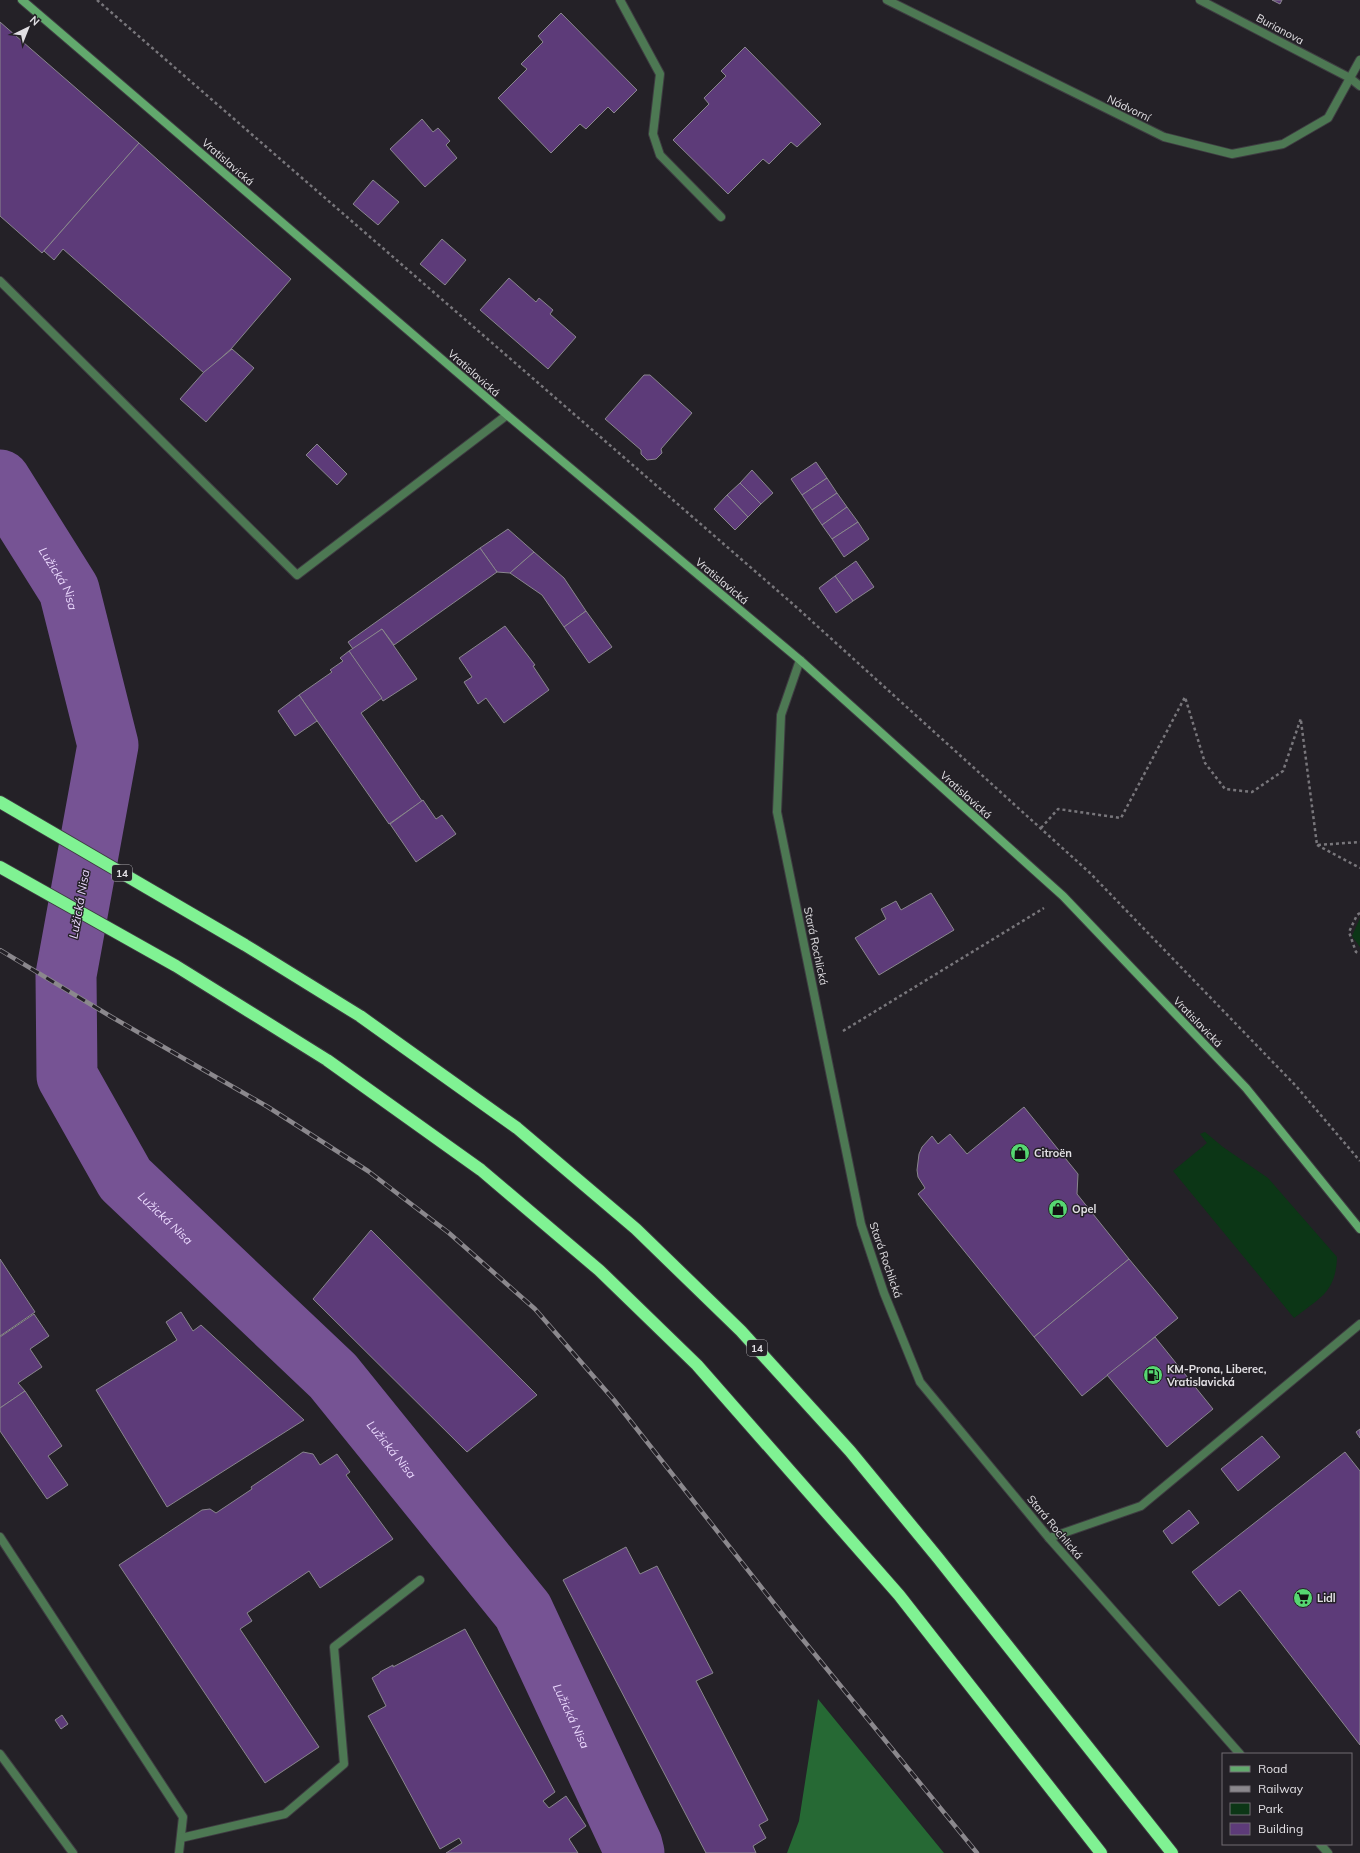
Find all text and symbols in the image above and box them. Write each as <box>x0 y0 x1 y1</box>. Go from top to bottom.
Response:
north arrow <box>8 8 48 48</box>
street label: Burianova <box>1254 11 1306 47</box>
text: N <box>27 13 43 29</box>
street label: Nádvorní <box>1105 92 1154 125</box>
street label: Vratislavická <box>199 135 257 189</box>
street label: Vratislavická <box>445 346 503 400</box>
water label: Lužická Nisa <box>36 544 81 611</box>
street label: Vratislavická <box>693 555 751 607</box>
street label: Vratislavická <box>937 768 995 822</box>
road number: 14 <box>112 865 132 881</box>
water label: Lužická Nisa <box>66 868 92 940</box>
street label: Stará Rochlická <box>801 906 831 986</box>
street label: Vratislavická <box>1170 994 1226 1050</box>
shop icon: Citroën <box>1009 1142 1031 1164</box>
place label: Citroën <box>1034 1146 1072 1160</box>
water label: Lužická Nisa <box>135 1188 196 1247</box>
shop icon: Opel <box>1047 1198 1069 1220</box>
place label: Opel <box>1072 1202 1097 1216</box>
street label: Stará Rochlická <box>866 1220 906 1300</box>
road number: 14 <box>747 1340 767 1356</box>
place label: KM-Prona, Liberec, Vratislavická <box>1166 1362 1267 1389</box>
fuel station icon: KM-Prona, Liberec, Vratislavická <box>1142 1364 1164 1386</box>
water label: Lužická Nisa <box>364 1417 420 1481</box>
street label: Stará Rochlická <box>1024 1492 1086 1562</box>
supermarket icon: Lidl <box>1292 1587 1314 1609</box>
place label: Lidl <box>1317 1591 1336 1605</box>
water label: Lužická Nisa <box>550 1681 593 1751</box>
legend <box>1222 1753 1352 1845</box>
text: Road <box>1258 1761 1287 1776</box>
text: Railway <box>1258 1781 1304 1796</box>
text: Park <box>1258 1801 1284 1816</box>
text: Building <box>1258 1821 1303 1836</box>

